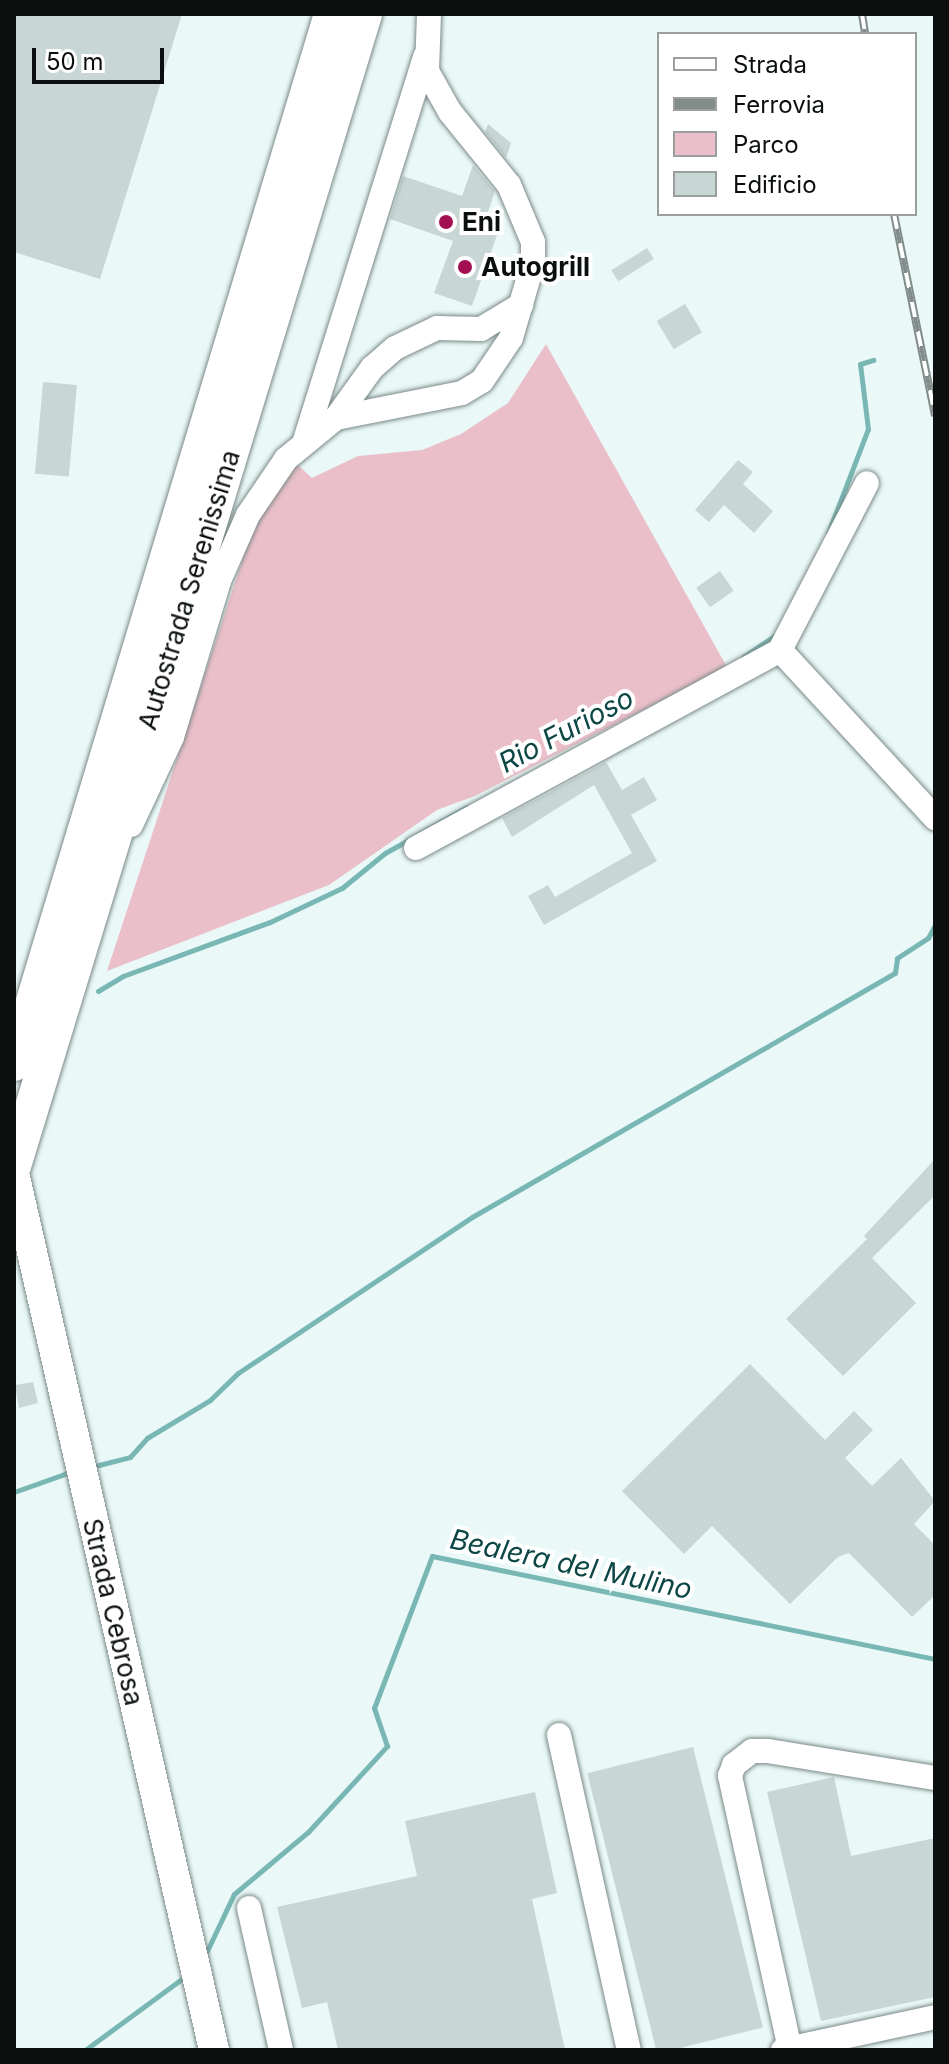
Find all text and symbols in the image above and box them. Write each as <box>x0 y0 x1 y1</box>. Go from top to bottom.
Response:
scale bar <box>36 32 168 82</box>
legend <box>657 32 917 216</box>
text: 50 m <box>46 47 104 76</box>
text: Strada <box>733 50 807 79</box>
text: Ferrovia <box>733 90 825 119</box>
text: Parco <box>733 130 799 159</box>
text: Edificio <box>733 170 817 199</box>
place label: Eni <box>462 206 501 238</box>
marker: Eni <box>437 213 455 231</box>
place label: Autogrill <box>481 251 590 283</box>
marker: Autogrill <box>456 258 474 276</box>
street label: Autostrada Serenissima <box>132 446 246 734</box>
water label: Rio Furioso <box>493 680 639 780</box>
street label: Strada Cebrosa <box>76 1516 150 1708</box>
water label: Bealera del Mulino <box>447 1522 695 1606</box>

